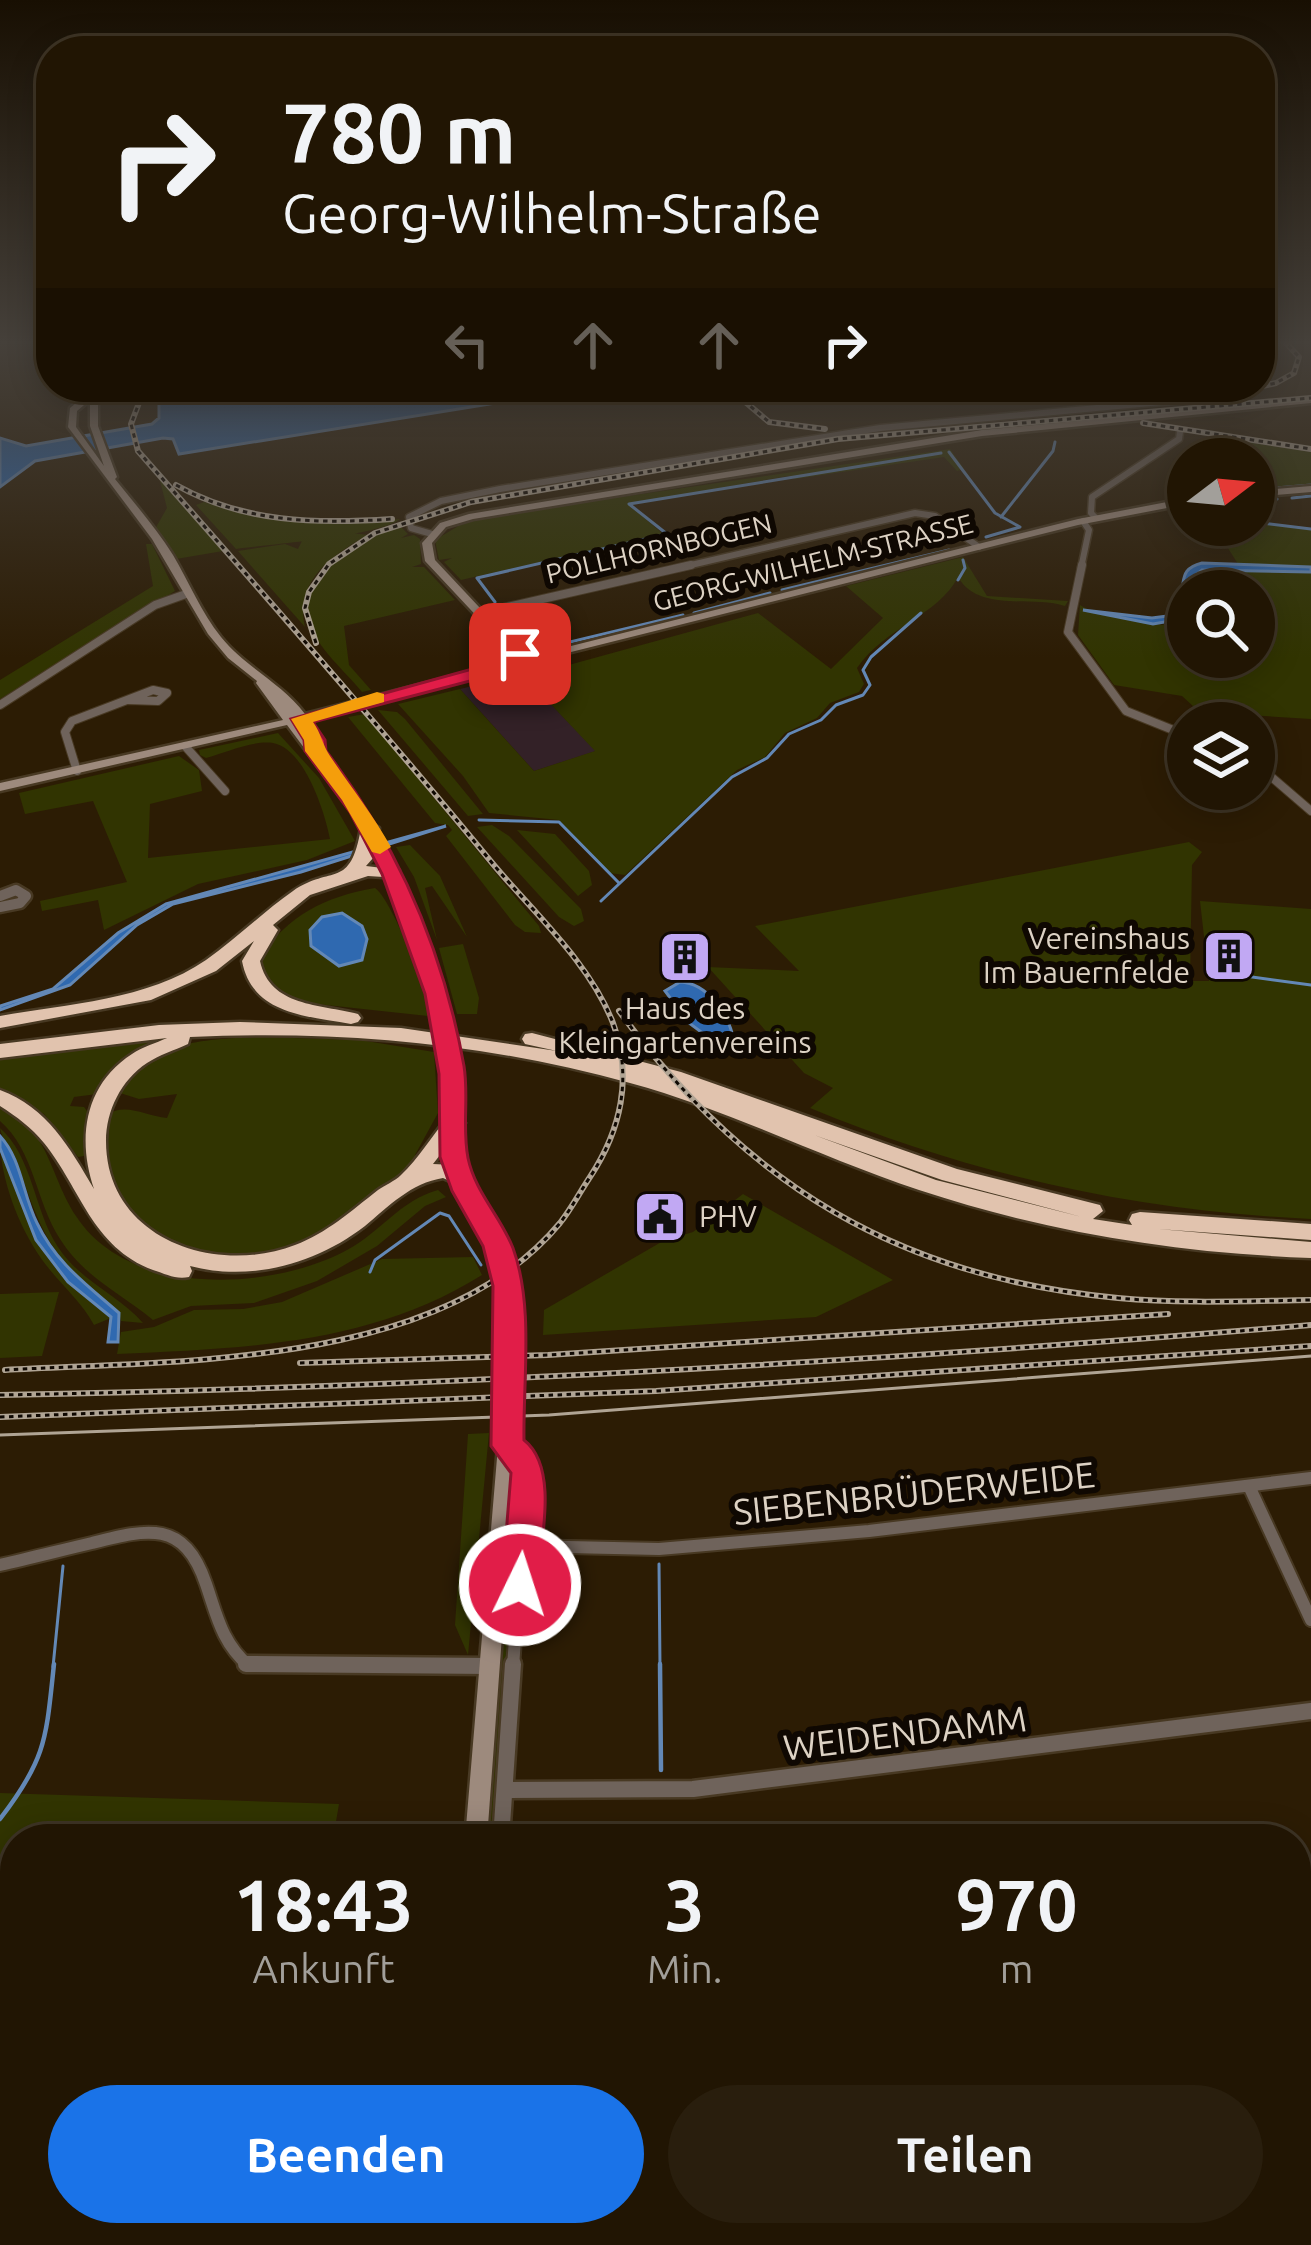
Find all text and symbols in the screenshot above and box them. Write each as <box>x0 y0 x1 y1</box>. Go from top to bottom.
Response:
icon: right <box>84 84 240 240</box>
text: 780 m <box>282 85 516 179</box>
text: Georg-Wilhelm-Straße <box>282 183 822 243</box>
icon: left <box>434 312 500 378</box>
icon: ahead <box>560 312 626 378</box>
icon: ahead <box>686 312 752 378</box>
icon: right <box>812 312 878 378</box>
north arrow <box>1167 438 1275 546</box>
map controls <box>1167 438 1275 810</box>
street label: POLLHORNBOGEN <box>543 507 775 589</box>
street label: GEORG-WILHELM-STRASSE <box>650 508 976 616</box>
button: search <box>1167 570 1275 678</box>
pin <box>469 603 571 705</box>
icon: arrive <box>487 621 553 687</box>
button: layers <box>1167 702 1275 810</box>
place label: Vereinshaus Im Bauernfelde <box>983 921 1190 989</box>
building icon: Vereinshaus Im Bauernfelde <box>1201 928 1257 984</box>
building icon: Haus des Kleingartenvereins <box>657 929 713 985</box>
place label: Haus des Kleingartenvereins <box>559 991 812 1059</box>
public building icon: PHV <box>632 1189 688 1245</box>
place label: PHV <box>699 1199 757 1233</box>
street label: SIEBENBRÜDERWEIDE <box>731 1453 1097 1532</box>
position arrow <box>457 1522 583 1648</box>
street label: WEIDENDAMM <box>781 1697 1029 1768</box>
text: 18:43 <box>233 1864 414 1945</box>
text: 3 <box>664 1864 705 1945</box>
text: 970 <box>956 1864 1078 1945</box>
text: Ankunft <box>253 1947 395 1990</box>
text: Min. <box>647 1947 722 1990</box>
text: m <box>1000 1947 1033 1990</box>
button: Beenden <box>48 2085 644 2223</box>
button: Teilen <box>668 2085 1263 2223</box>

